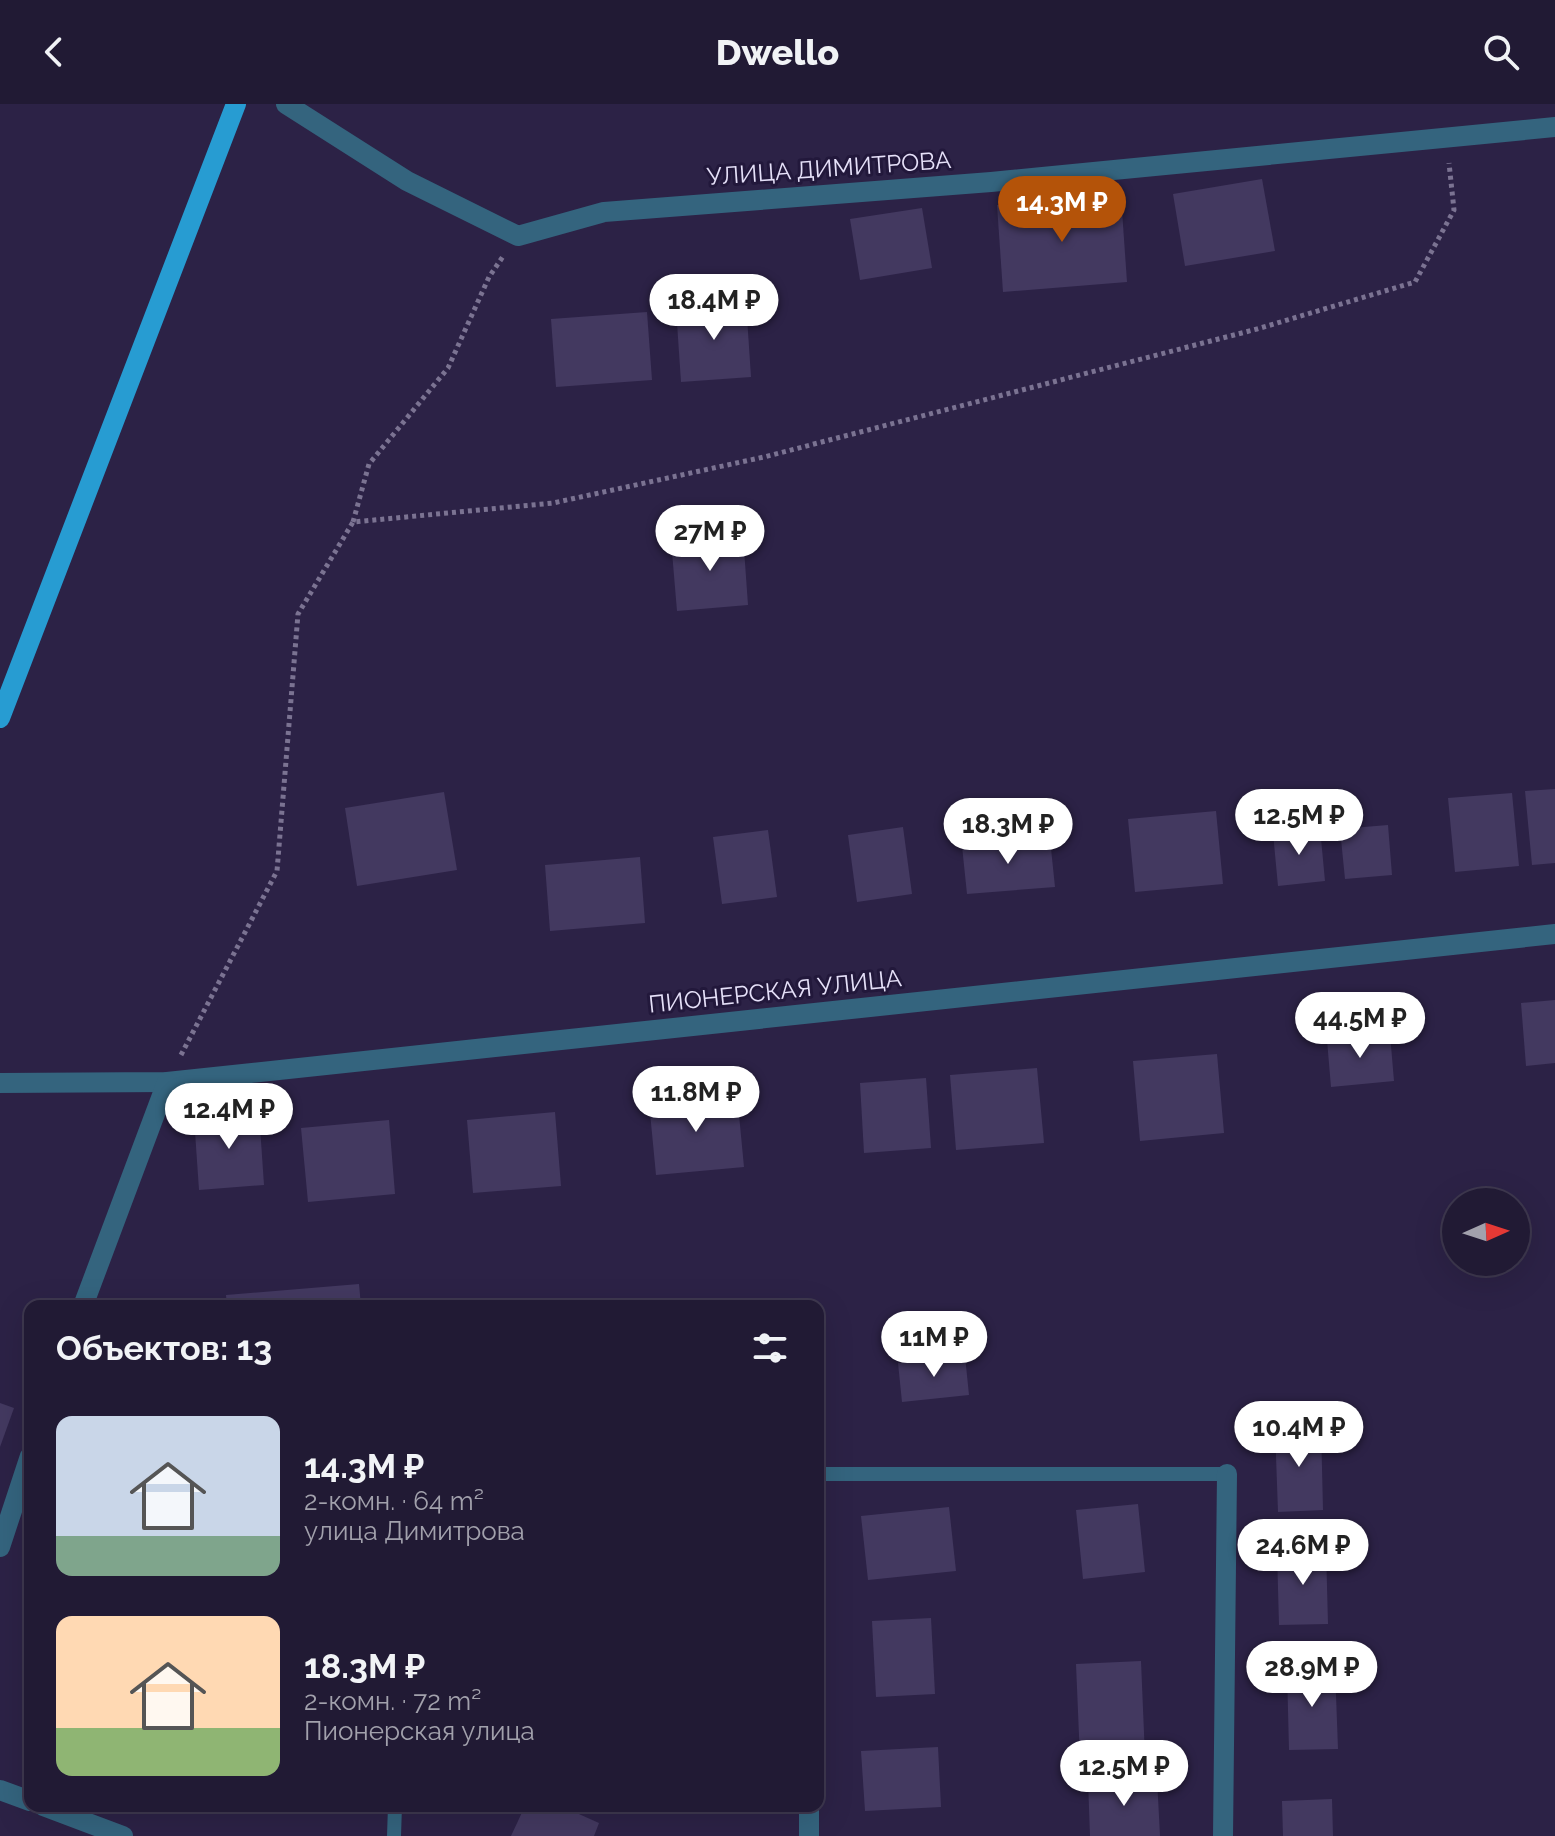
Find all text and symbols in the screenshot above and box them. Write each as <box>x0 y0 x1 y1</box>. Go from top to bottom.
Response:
icon: back <box>32 30 76 74</box>
icon: search <box>1479 30 1523 74</box>
text: Dwello <box>716 31 839 73</box>
street label: УЛИЦА ДИМИТРОВА <box>706 145 952 191</box>
pin: 14.3M ₽ <box>988 176 1136 244</box>
text: 14.3M ₽ <box>1016 187 1108 217</box>
pin: 18.4M ₽ <box>640 274 788 342</box>
text: 18.4M ₽ <box>667 285 761 315</box>
pin: 27M ₽ <box>654 505 766 573</box>
text: 27M ₽ <box>673 516 747 546</box>
pin: 12.5M ₽ <box>1225 789 1373 857</box>
pin: 18.3M ₽ <box>934 798 1082 866</box>
text: 12.5M ₽ <box>1253 800 1345 830</box>
text: 18.3M ₽ <box>962 809 1054 839</box>
street label: ПИОНЕРСКАЯ УЛИЦА <box>647 963 903 1019</box>
pin: 44.5M ₽ <box>1286 992 1434 1060</box>
text: 44.5M ₽ <box>1313 1003 1407 1033</box>
pin: 11.8M ₽ <box>622 1066 770 1134</box>
text: 11.8M ₽ <box>650 1077 742 1107</box>
pin: 12.4M ₽ <box>155 1083 303 1151</box>
text: 12.4M ₽ <box>183 1094 275 1124</box>
north arrow <box>1442 1188 1530 1276</box>
map controls <box>1442 1188 1530 1276</box>
pin: 11M ₽ <box>878 1311 990 1379</box>
text: 11M ₽ <box>899 1322 969 1352</box>
icon: filters <box>748 1326 792 1370</box>
text: Объектов: 13 <box>56 1328 272 1368</box>
pin: 10.4M ₽ <box>1225 1401 1373 1469</box>
text: 10.4M ₽ <box>1252 1412 1346 1442</box>
text: 14.3M ₽ <box>304 1446 424 1486</box>
icon: home <box>120 1448 216 1544</box>
text: 2-комн. · 64 m² <box>304 1486 484 1516</box>
text: улица Димитрова <box>304 1516 525 1546</box>
pin: 24.6M ₽ <box>1229 1519 1377 1587</box>
text: 24.6M ₽ <box>1256 1530 1350 1560</box>
pin: 28.9M ₽ <box>1238 1641 1386 1709</box>
text: 18.3M ₽ <box>304 1646 425 1686</box>
icon: home <box>120 1648 216 1744</box>
text: 28.9M ₽ <box>1264 1652 1360 1682</box>
text: 2-комн. · 72 m² <box>304 1686 481 1716</box>
text: Пионерская улица <box>304 1716 535 1746</box>
pin: 12.5M ₽ <box>1050 1740 1198 1808</box>
text: 12.5M ₽ <box>1078 1751 1170 1781</box>

